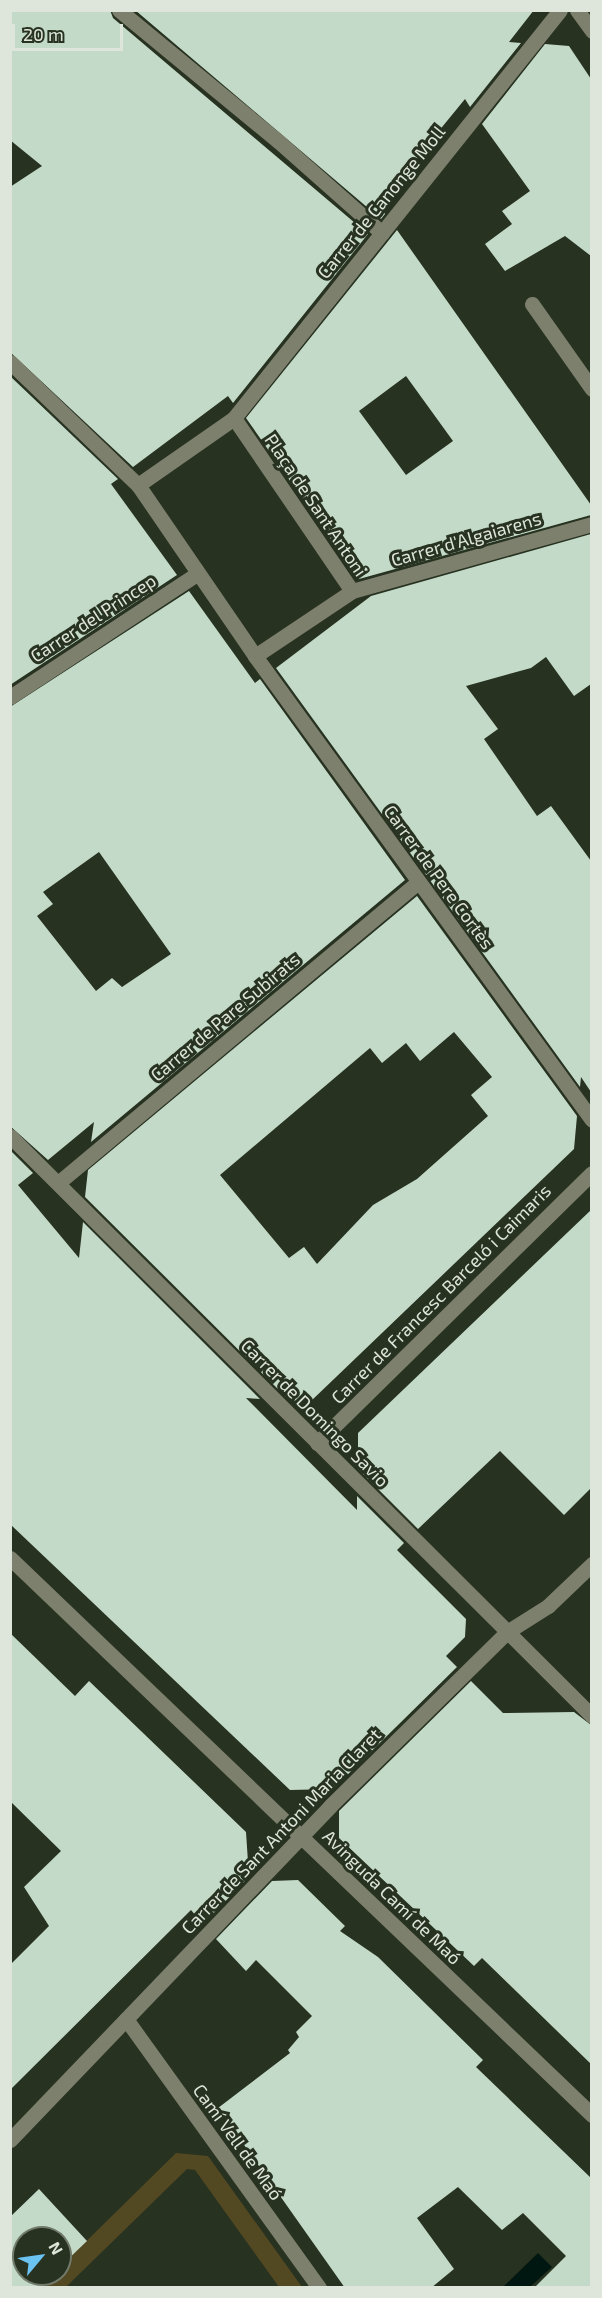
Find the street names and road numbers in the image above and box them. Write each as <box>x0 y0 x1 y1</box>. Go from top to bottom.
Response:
street label: Carrer de Canonge Moll <box>313 121 449 283</box>
street label: Plaça de Sant Antoni <box>260 430 372 580</box>
street label: Carrer d'Algaiarens <box>388 507 544 571</box>
street label: Carrer del Princep <box>26 569 160 667</box>
street label: Carrer de Pere Cortès <box>379 800 499 954</box>
street label: Carrer de Pare Subirats <box>146 948 304 1086</box>
street label: Carrer de Francesc Barceló i Caimaris <box>327 1180 555 1408</box>
street label: Carrer de Domingo Savio <box>236 1334 394 1492</box>
street label: Carrer de Sant Antoni Maria Claret <box>177 1723 385 1939</box>
street label: Avinguda Camí de Maó <box>318 1825 466 1969</box>
street label: Camí Vell de Maó <box>188 2079 288 2205</box>

